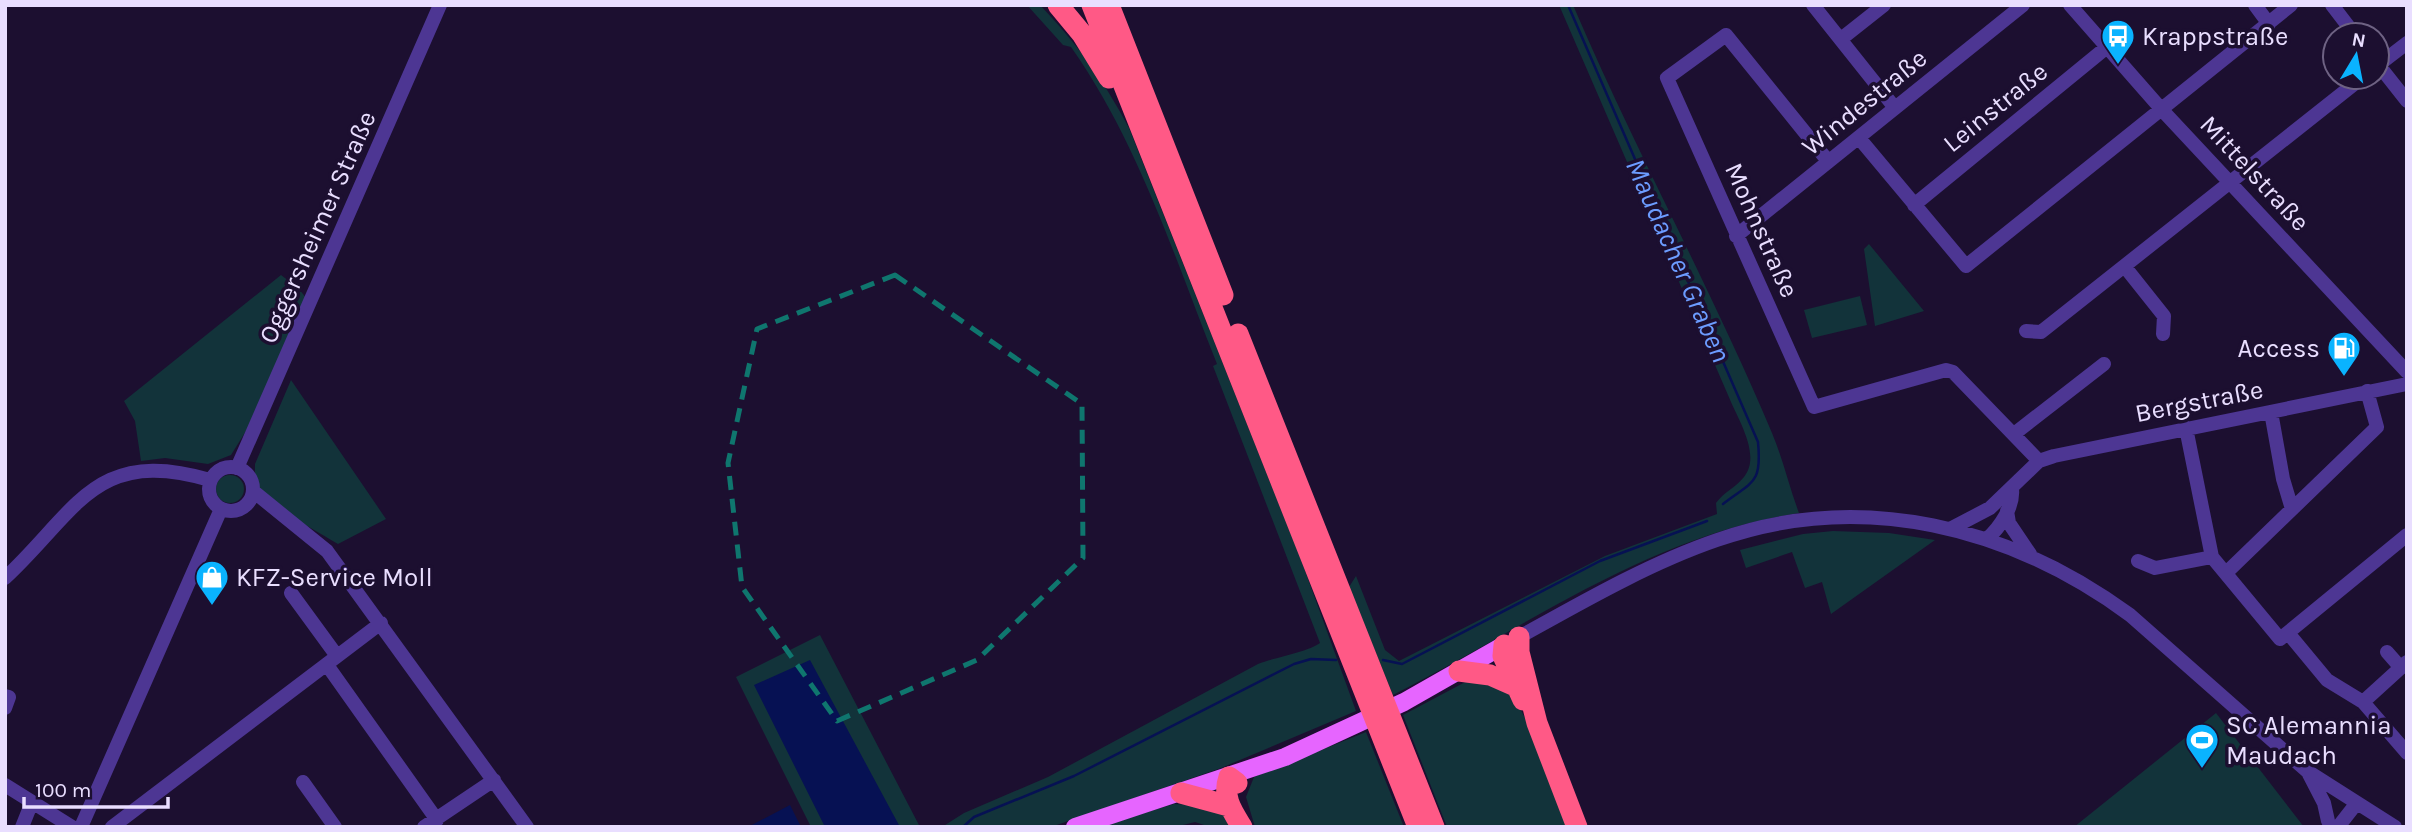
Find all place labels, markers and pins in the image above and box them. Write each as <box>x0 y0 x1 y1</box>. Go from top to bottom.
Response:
bus stop icon: Krappstraße <box>2099 17 2137 66</box>
place label: Krappstraße <box>2142 21 2288 52</box>
fuel station icon: Access <box>2325 329 2363 378</box>
place label: Access <box>2238 333 2320 364</box>
shop icon: KFZ-Service Moll <box>193 558 231 607</box>
place label: KFZ-Service Moll <box>236 562 433 593</box>
place label: SC Alemannia Maudach <box>2226 710 2391 771</box>
sports icon: SC Alemannia Maudach <box>2183 721 2221 770</box>

